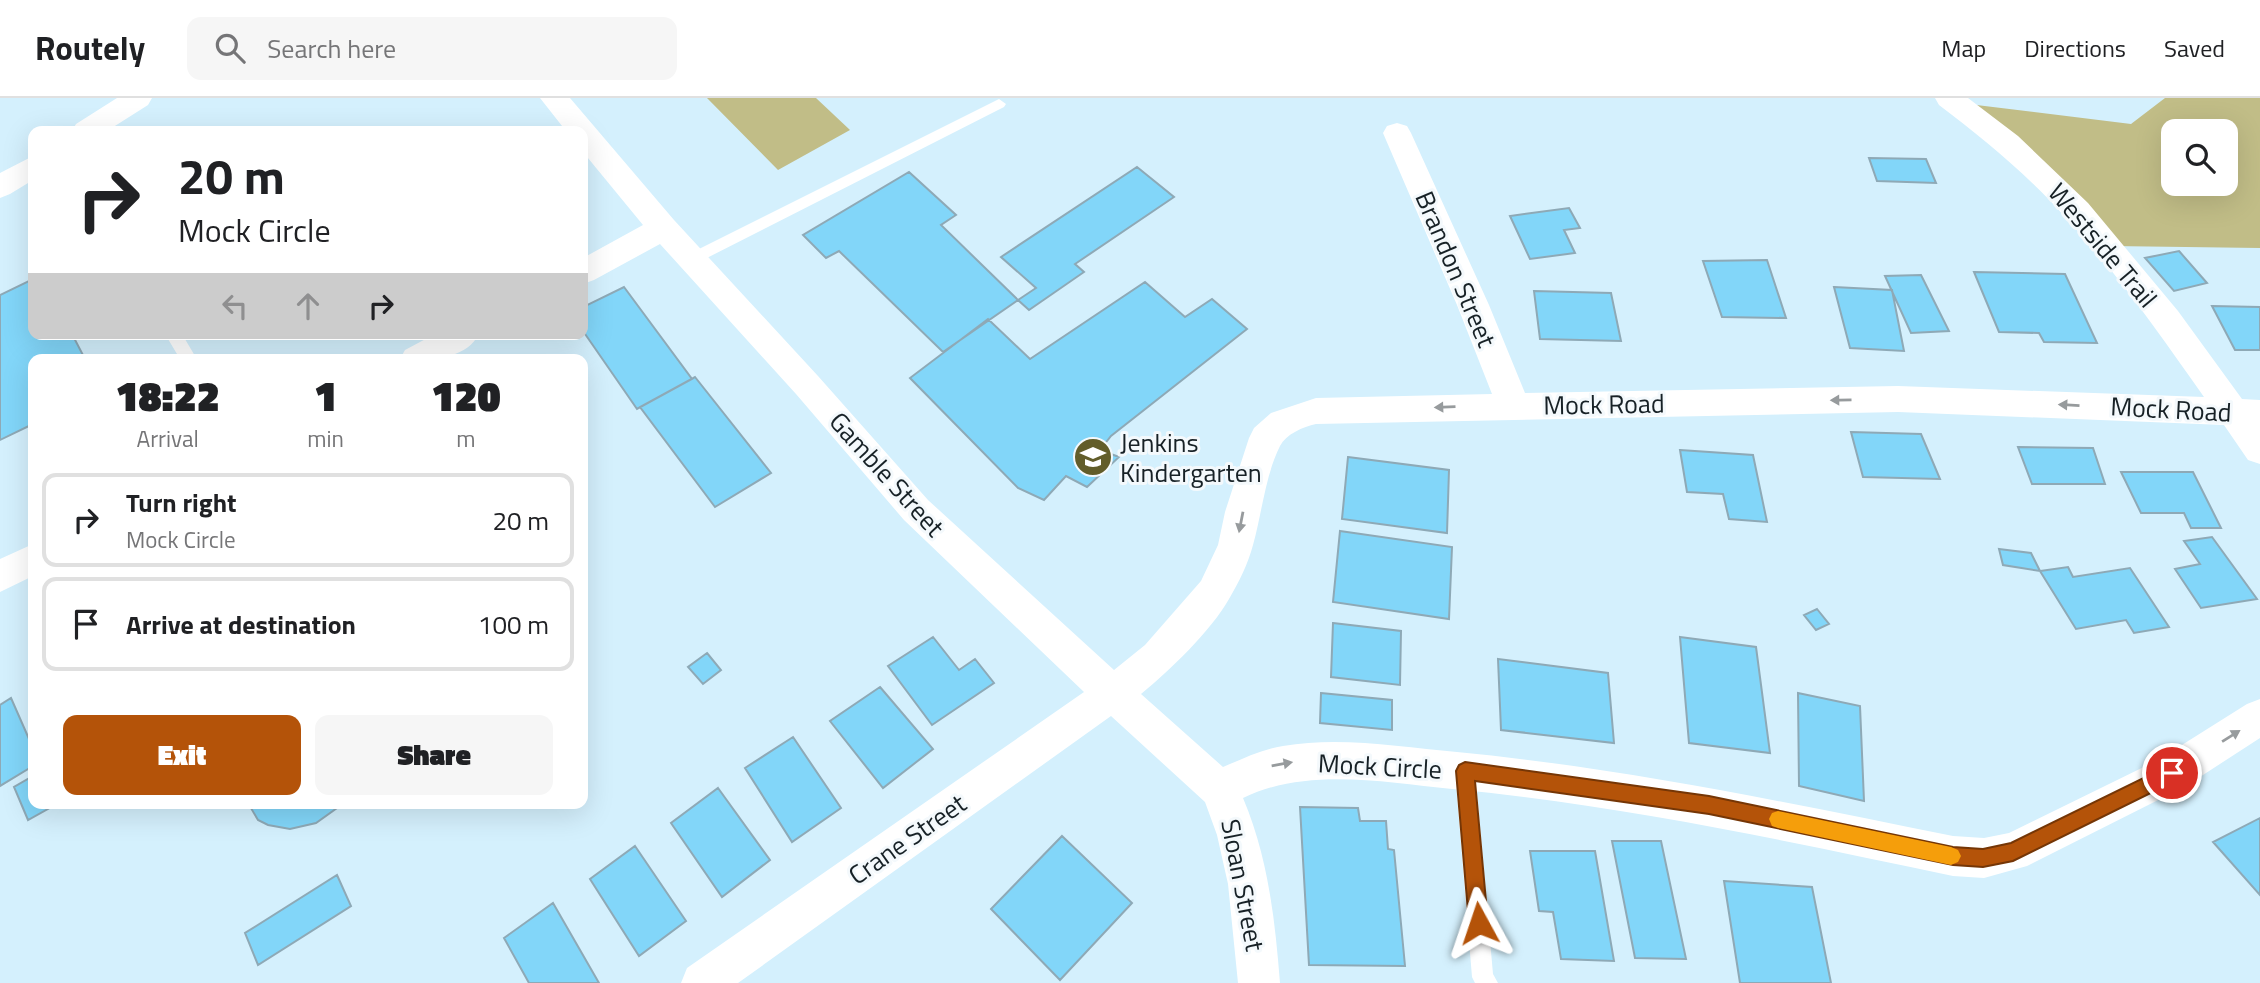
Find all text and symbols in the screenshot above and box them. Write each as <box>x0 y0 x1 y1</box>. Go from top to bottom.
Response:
search box <box>187 17 677 80</box>
text: Routely <box>35 23 145 73</box>
icon: search <box>211 29 249 67</box>
text: Search here <box>267 29 396 68</box>
text: Map <box>1941 30 1986 66</box>
text: Directions <box>2024 30 2126 66</box>
text: Saved <box>2164 30 2225 66</box>
map controls <box>2161 119 2238 196</box>
button: search <box>2161 119 2238 196</box>
text: 20 m <box>178 138 285 213</box>
icon: right <box>63 154 154 245</box>
street label: Westside Trail <box>2039 174 2167 316</box>
street label: Brandon Street <box>1406 185 1506 353</box>
text: Mock Circle <box>178 206 331 254</box>
icon: left <box>216 287 254 325</box>
icon: ahead <box>289 287 327 325</box>
icon: right <box>362 287 400 325</box>
text: 18:22 <box>115 363 220 427</box>
text: 1 <box>314 363 337 427</box>
text: 120 <box>431 363 501 427</box>
street label: Mock Road <box>1543 383 1665 425</box>
street label: Mock Road <box>2109 386 2233 432</box>
one-way arrow <box>1830 394 1852 406</box>
one-way arrow <box>2057 399 2079 410</box>
one-way arrow <box>1433 401 1455 413</box>
street label: Gamble Street <box>820 403 954 545</box>
text: Arrival <box>136 421 199 456</box>
text: min <box>307 421 344 456</box>
text: m <box>456 421 476 456</box>
place label: Jenkins Kindergarten <box>1120 423 1262 492</box>
school or university icon: Jenkins Kindergarten <box>1072 436 1114 478</box>
text: Turn right <box>126 483 237 522</box>
icon: right <box>67 501 105 539</box>
text: 20 m <box>492 501 549 540</box>
one-way arrow <box>1235 512 1246 534</box>
text: Mock Circle <box>126 522 236 557</box>
icon: arrive <box>67 605 105 643</box>
text: Arrive at destination <box>126 605 356 644</box>
text: 100 m <box>478 605 549 644</box>
button: Exit <box>63 715 301 795</box>
button: Share <box>315 715 553 795</box>
one-way arrow <box>2221 729 2240 742</box>
street label: Mock Circle <box>1317 743 1443 789</box>
pin <box>2142 743 2202 803</box>
icon: arrive <box>2153 754 2191 792</box>
one-way arrow <box>1271 759 1293 770</box>
street label: Crane Street <box>840 784 974 894</box>
street label: Sloan Street <box>1211 816 1275 954</box>
position arrow <box>1442 886 1516 960</box>

